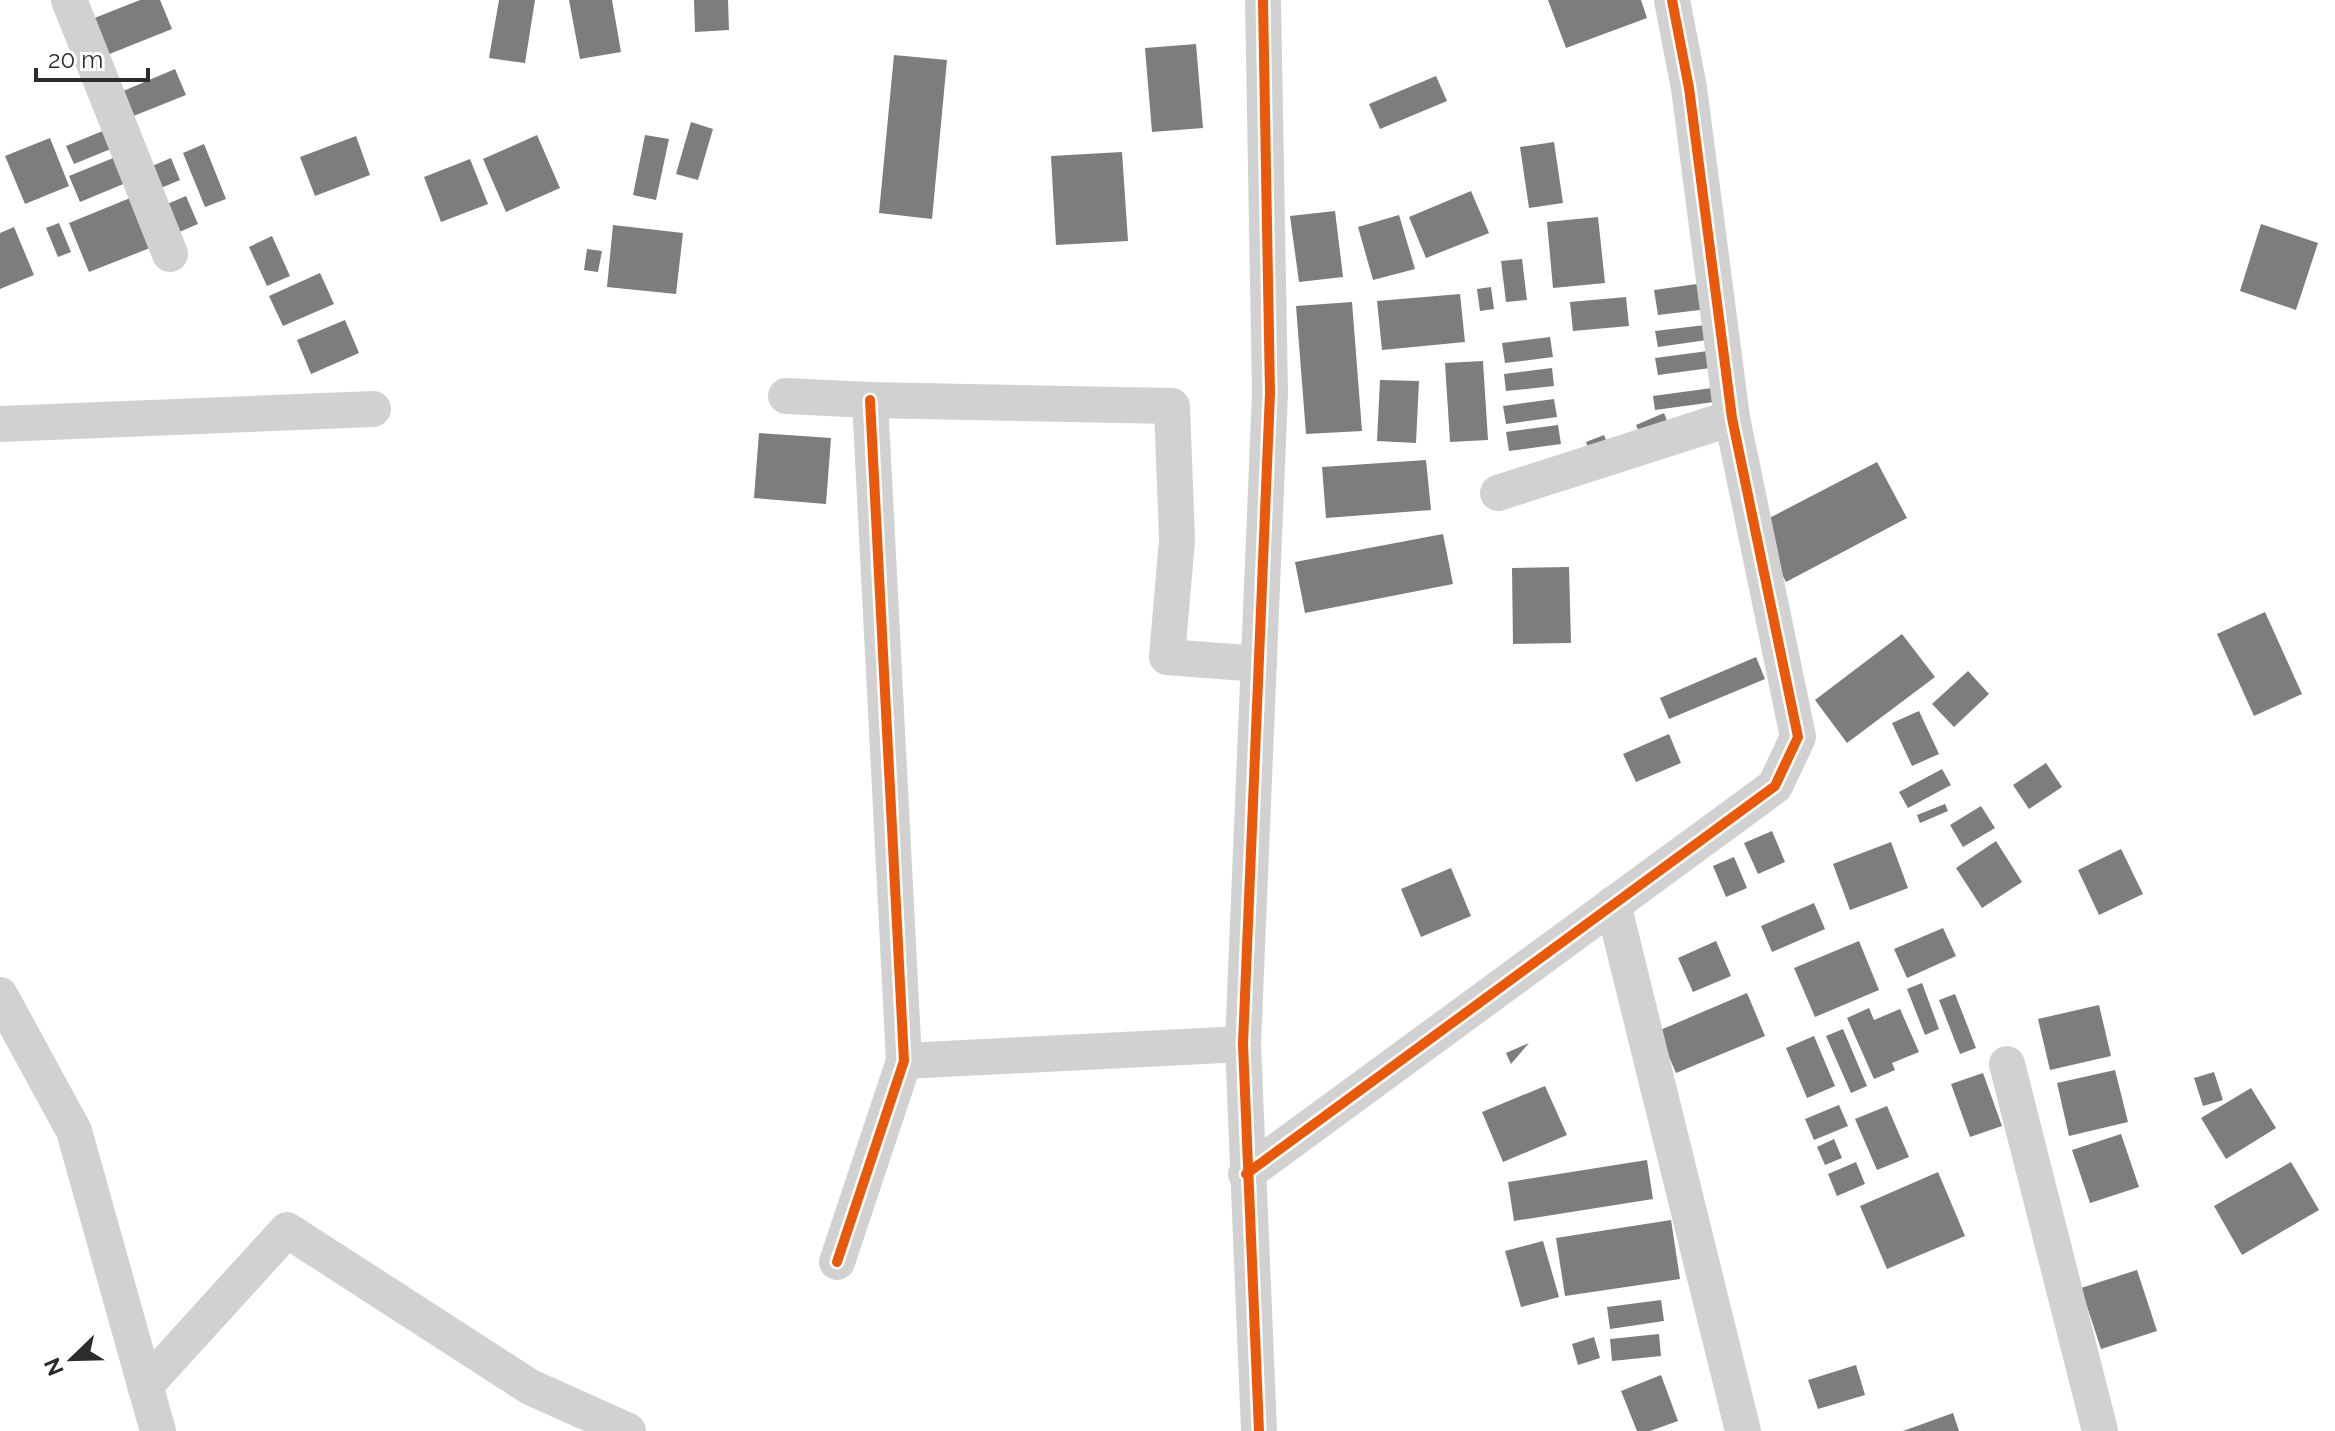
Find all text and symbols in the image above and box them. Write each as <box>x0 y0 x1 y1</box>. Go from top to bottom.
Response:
scale bar <box>36 32 148 82</box>
text: 20 m <box>48 45 103 74</box>
north arrow <box>32 1319 112 1399</box>
text: N <box>38 1354 69 1380</box>

